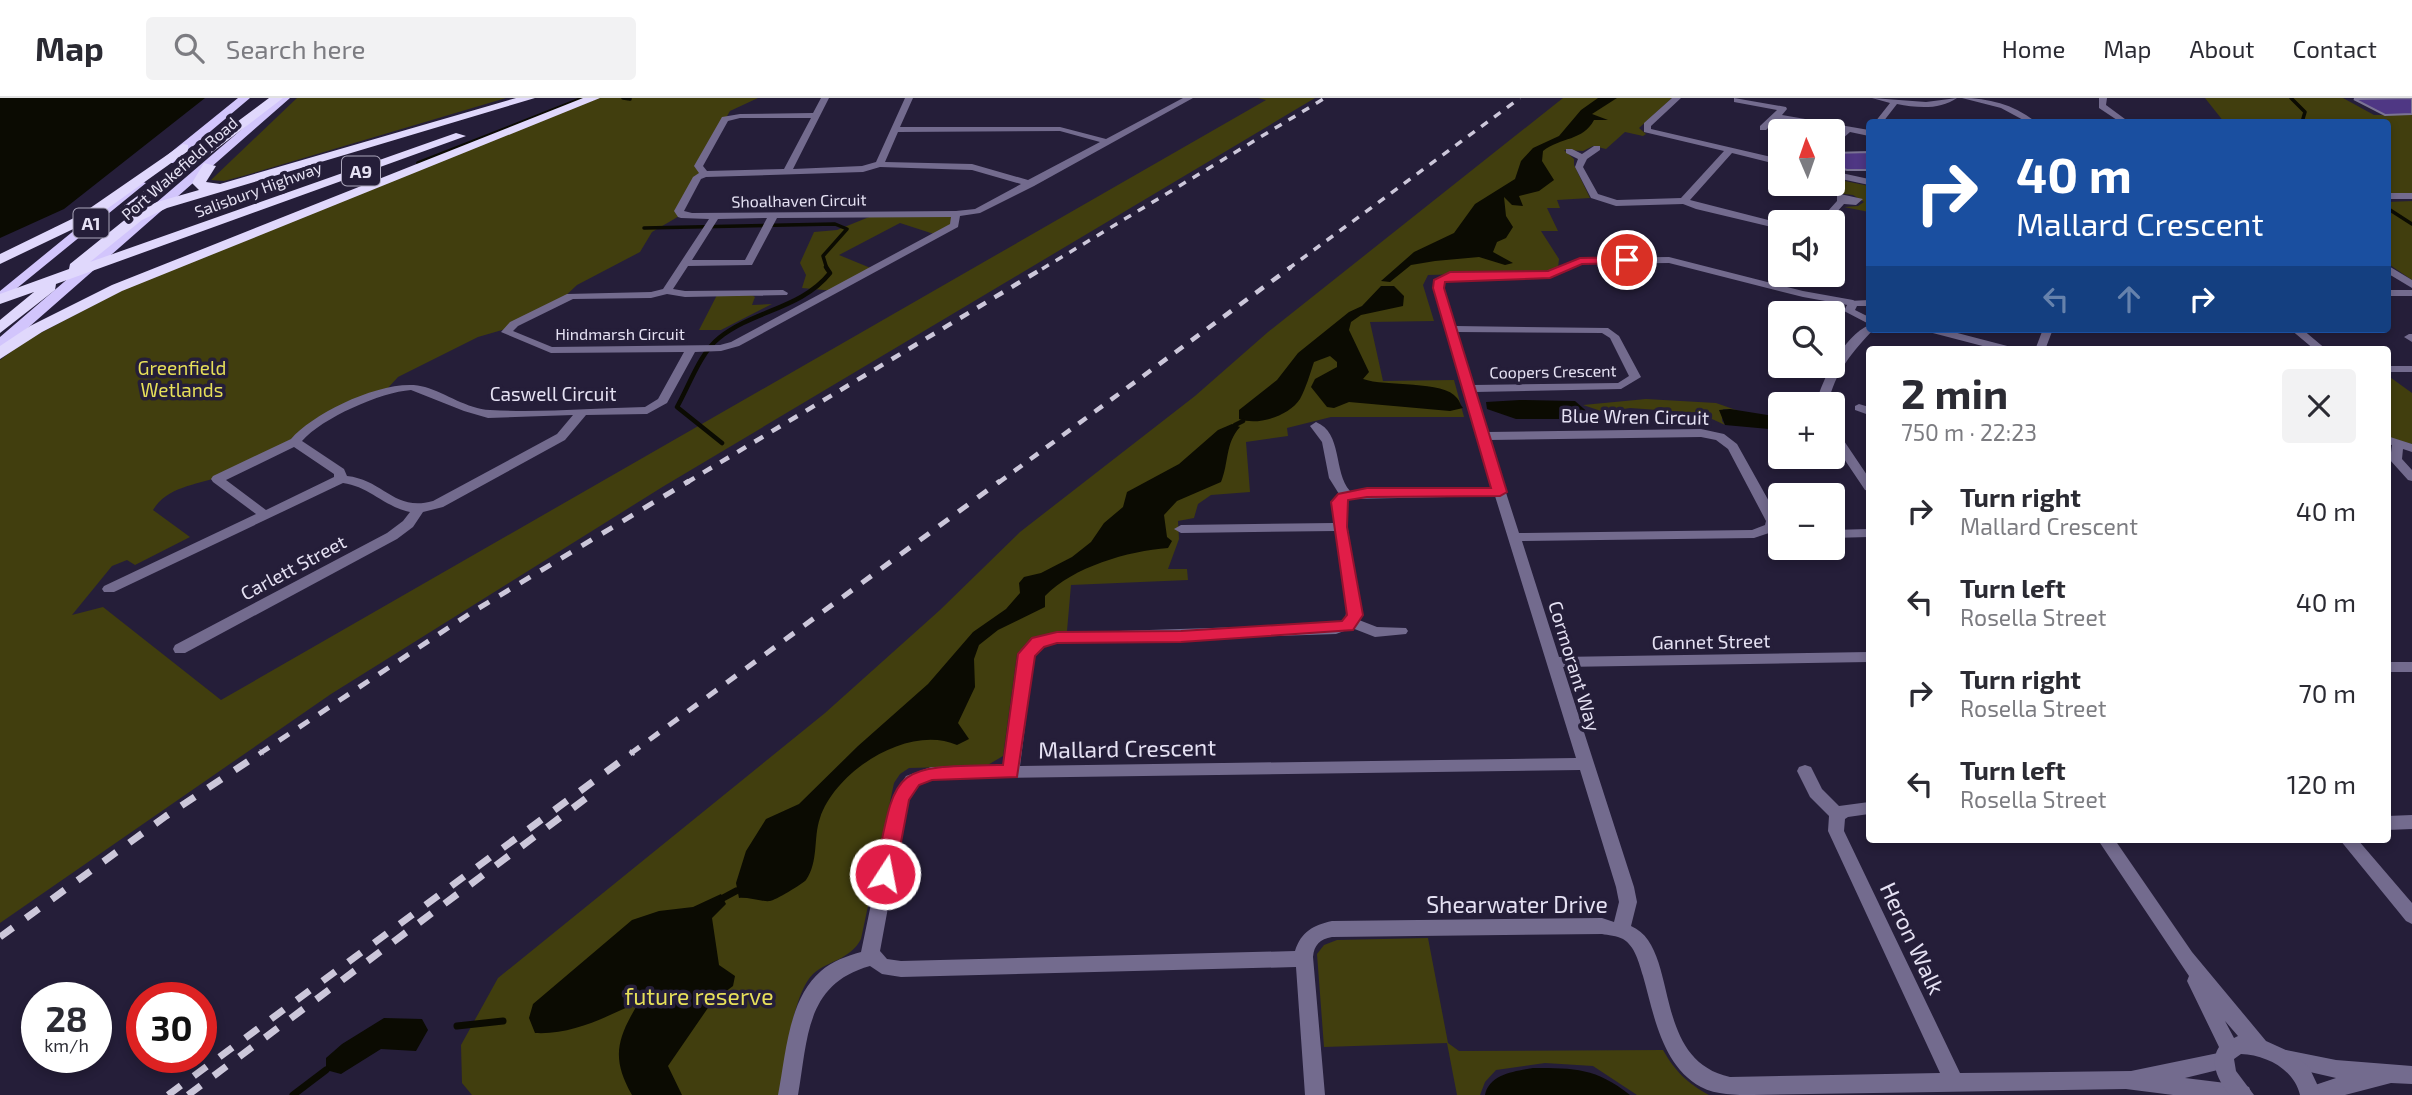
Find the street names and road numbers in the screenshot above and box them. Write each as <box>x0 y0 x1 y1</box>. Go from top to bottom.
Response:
street label: Port Wakefield Road <box>117 113 241 223</box>
road number: A9 <box>342 156 380 186</box>
street label: Salisbury Highway <box>192 157 325 221</box>
street label: Shoalhaven Circuit <box>731 189 867 211</box>
road number: A1 <box>74 208 108 238</box>
street label: Hindmarsh Circuit <box>555 324 685 343</box>
street label: Coopers Crescent <box>1489 360 1617 382</box>
street label: Caswell Circuit <box>490 382 616 405</box>
street label: Blue Wren Circuit <box>1561 403 1709 429</box>
street label: Carlett Street <box>236 530 350 604</box>
street label: Cormorant Way <box>1544 598 1606 734</box>
street label: Gannet Street <box>1651 628 1771 654</box>
street label: Mallard Crescent <box>1038 732 1216 764</box>
street label: Heron Walk <box>1875 877 1951 999</box>
street label: Shearwater Drive <box>1426 890 1608 918</box>

